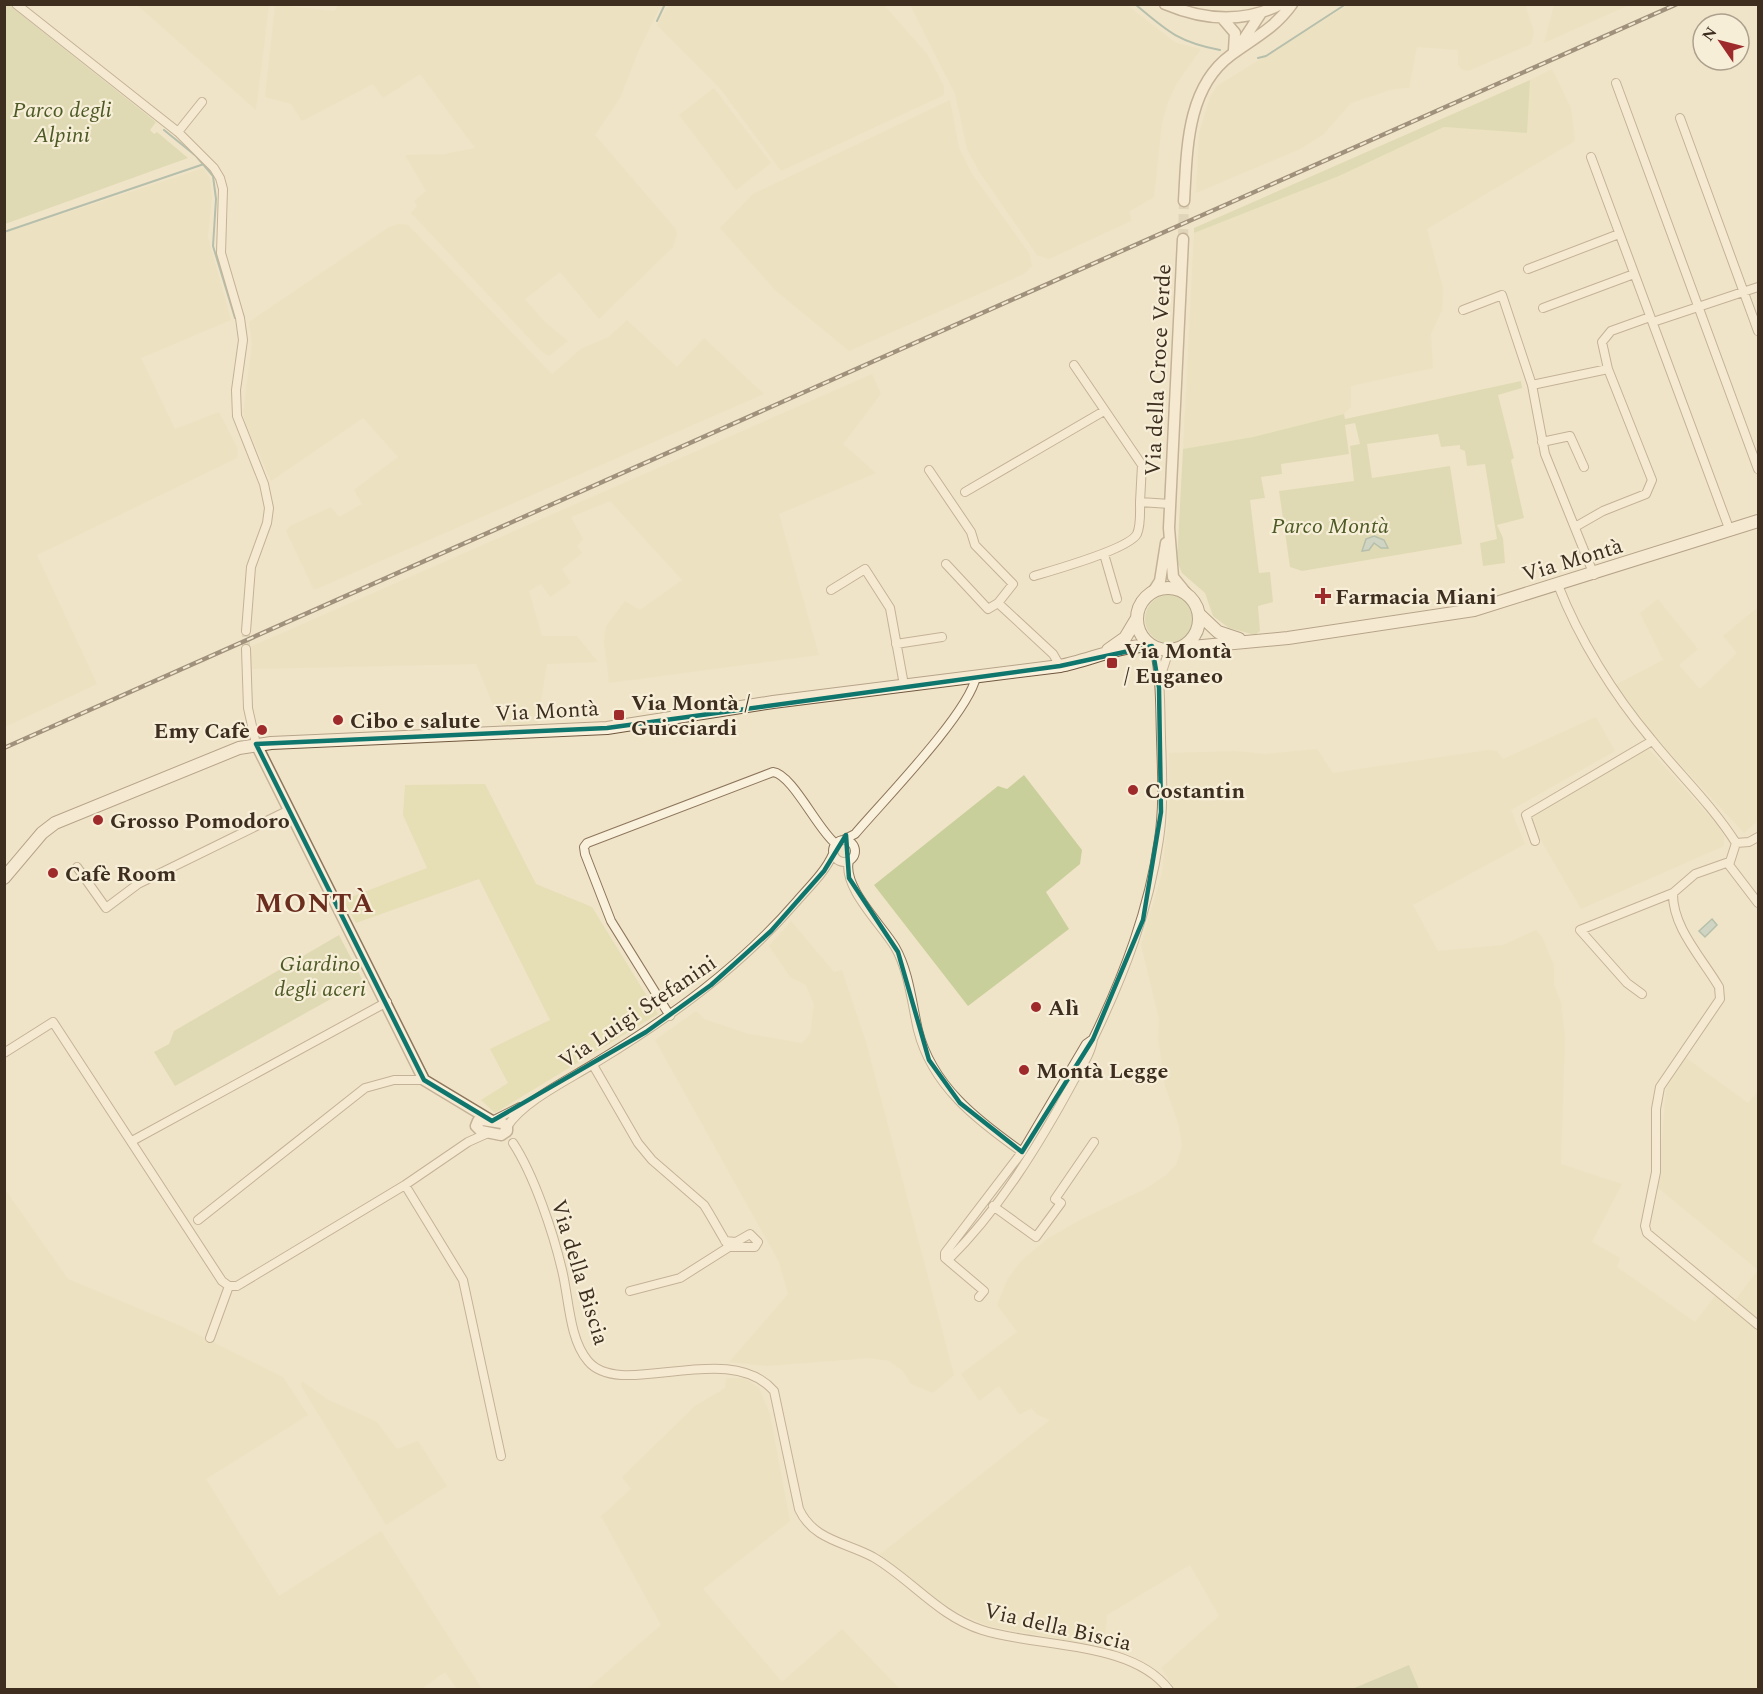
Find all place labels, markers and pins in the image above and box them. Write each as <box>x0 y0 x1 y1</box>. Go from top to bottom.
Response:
place label: Farmacia Miani <box>1335 581 1497 614</box>
marker: Farmacia Miani <box>1316 589 1330 603</box>
place label: Via Montà / Euganeo <box>1124 635 1233 693</box>
marker: Via Montà / Euganeo <box>1105 656 1119 670</box>
place label: Via Montà / Guicciardi <box>631 687 750 745</box>
place label: Cibo e salute <box>350 705 480 738</box>
marker: Via Montà / Guicciardi <box>612 708 626 722</box>
marker: Cibo e salute <box>331 713 345 727</box>
place label: Emy Cafè <box>153 715 250 748</box>
marker: Emy Cafè <box>255 723 269 737</box>
place label: Costantin <box>1145 775 1245 808</box>
marker: Costantin <box>1126 783 1140 797</box>
place label: Grosso Pomodoro <box>110 805 290 838</box>
marker: Grosso Pomodoro <box>91 813 105 827</box>
place label: Cafè Room <box>65 858 177 891</box>
marker: Cafè Room <box>46 866 60 880</box>
place label: Alì <box>1048 992 1079 1025</box>
marker: Alì <box>1029 1000 1043 1014</box>
place label: Montà Legge <box>1036 1055 1169 1088</box>
marker: Montà Legge <box>1017 1063 1031 1077</box>

